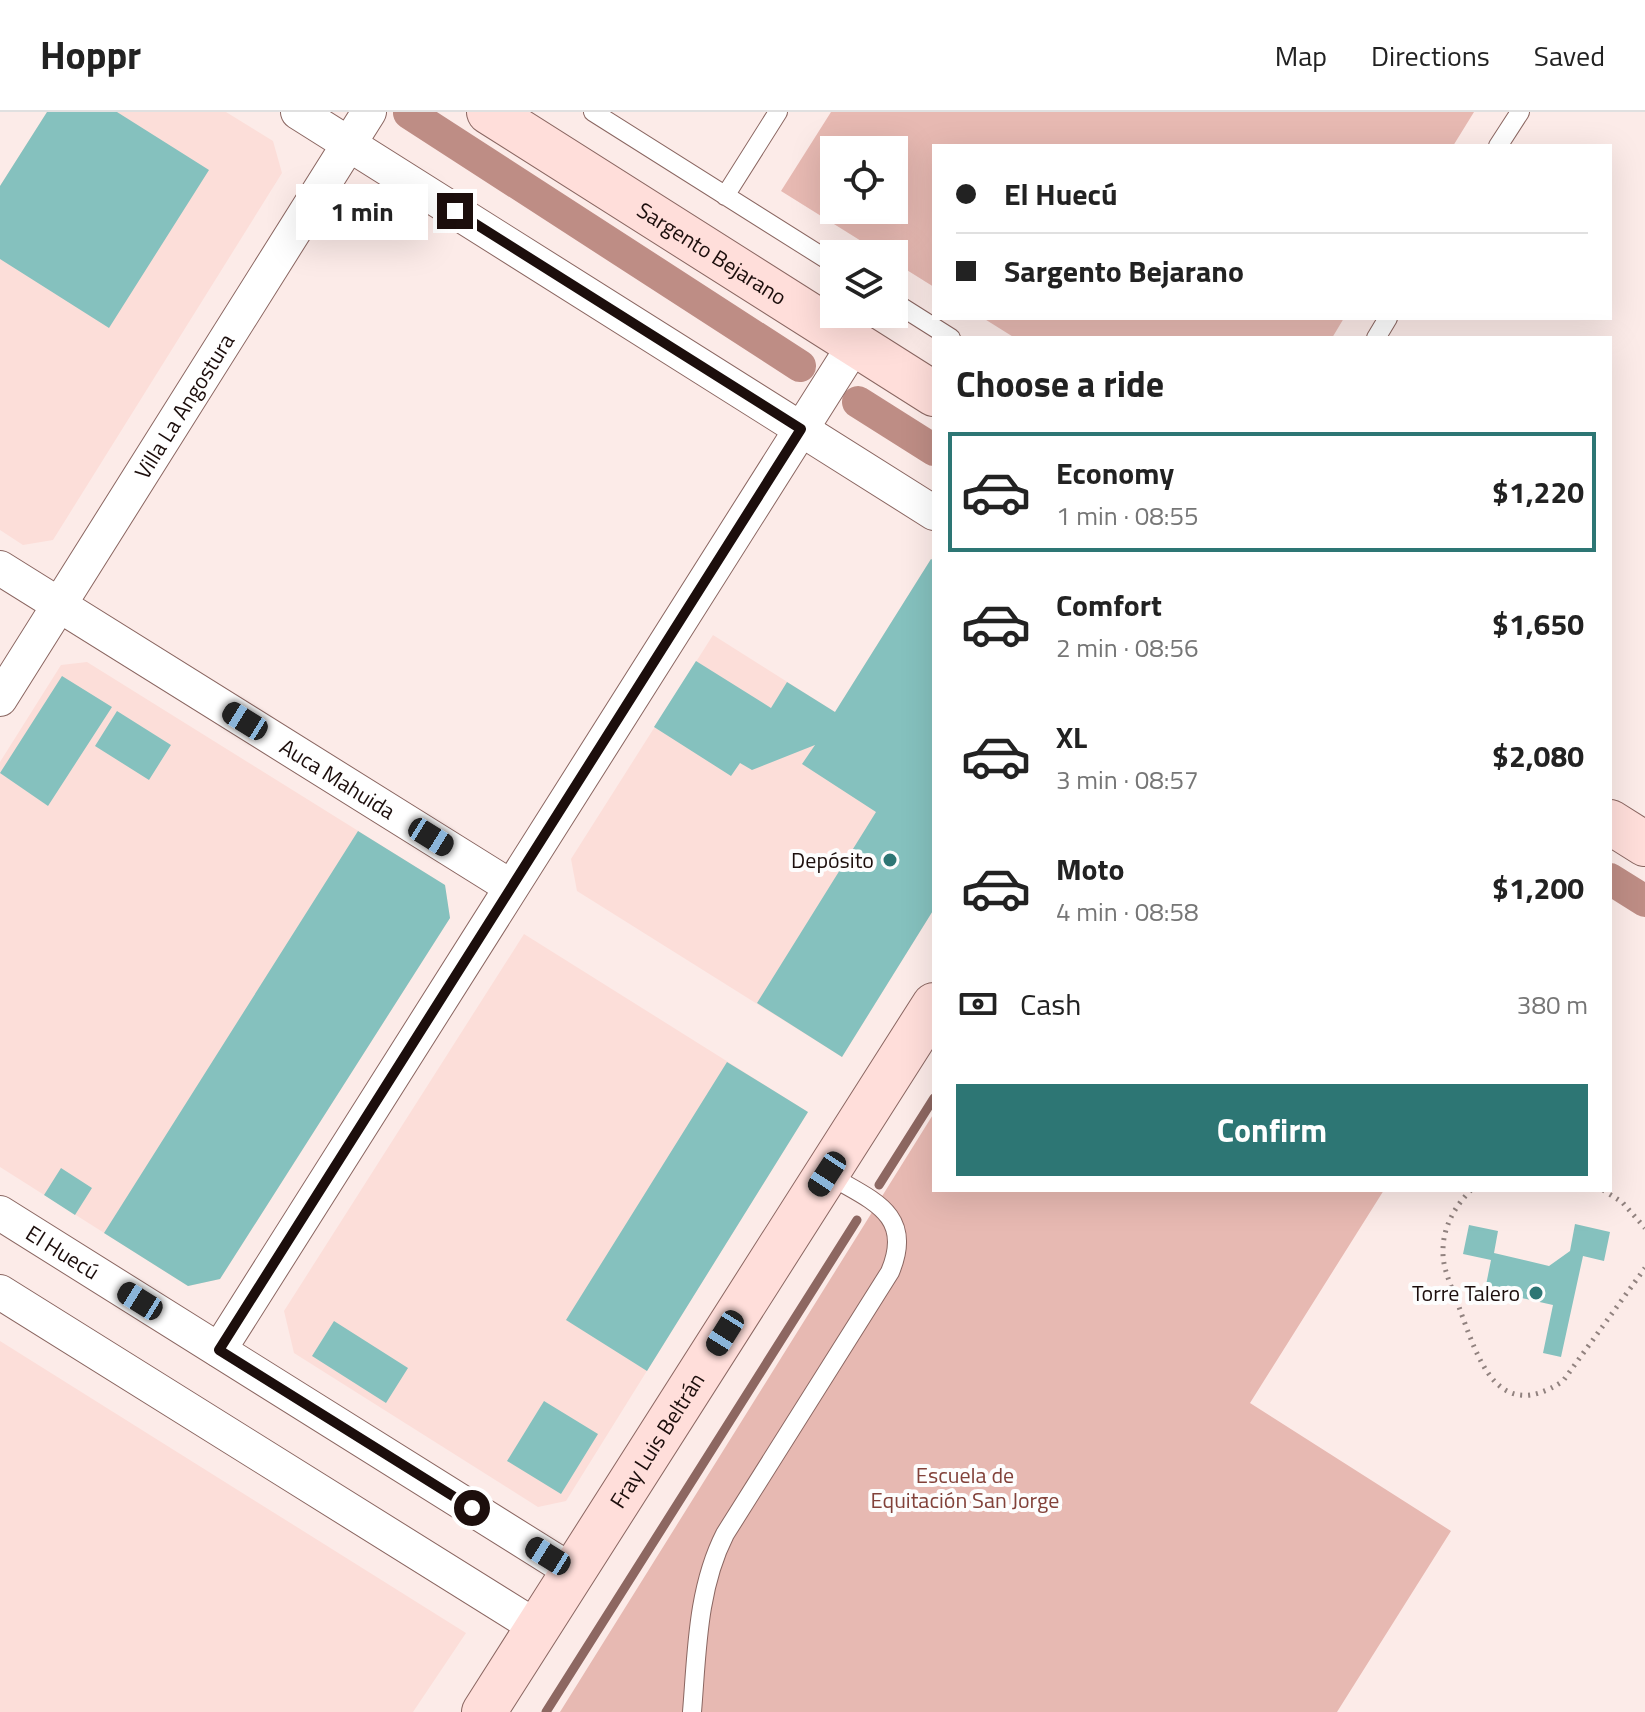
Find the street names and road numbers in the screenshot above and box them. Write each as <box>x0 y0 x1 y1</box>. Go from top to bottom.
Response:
street label: Sargento Bejarano <box>630 193 794 314</box>
street label: Villa La Angostura <box>125 327 243 486</box>
street label: Auca Mahuida <box>273 730 402 828</box>
street label: El Huecú <box>19 1216 106 1288</box>
street label: Fray Luis Beltrán <box>601 1366 713 1515</box>

